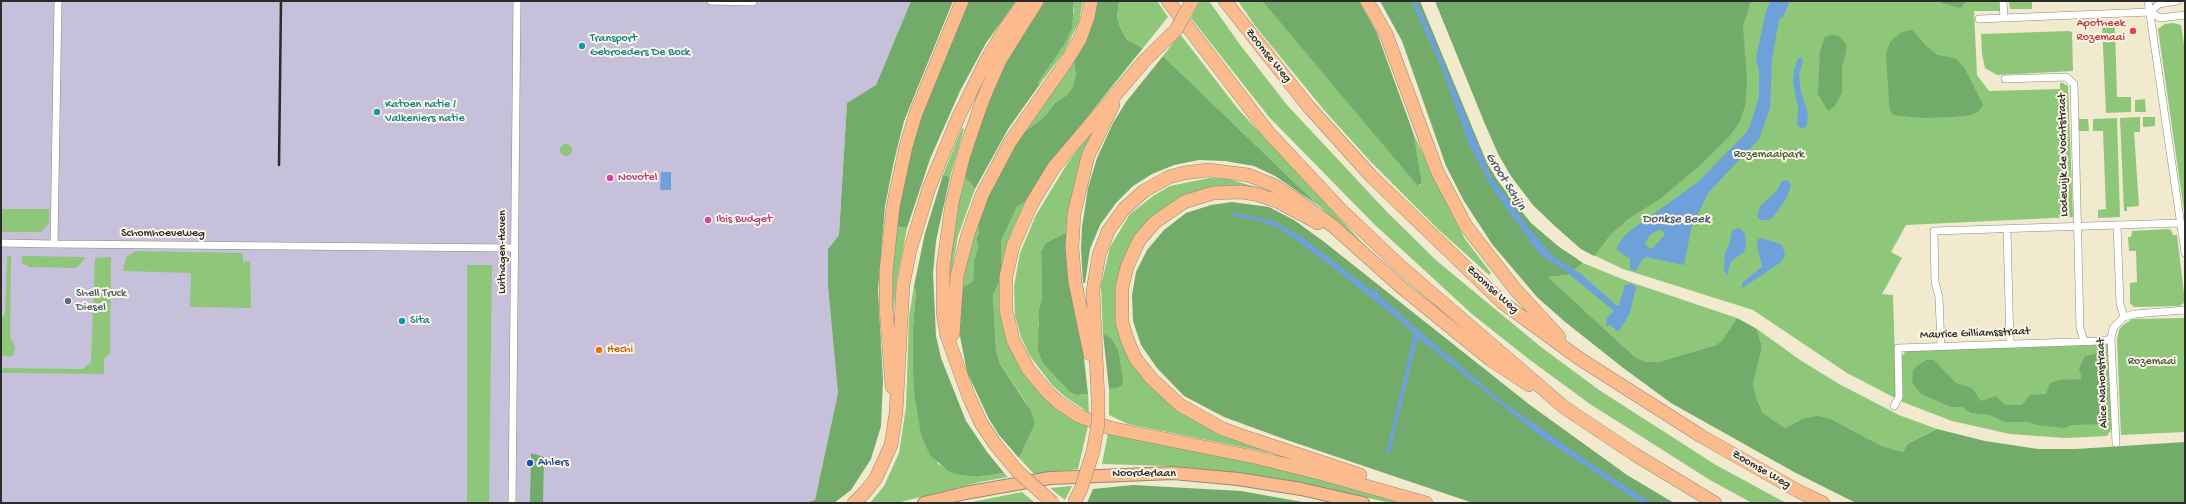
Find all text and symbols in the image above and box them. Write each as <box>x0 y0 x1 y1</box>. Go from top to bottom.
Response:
place label: Apotheek Rozemaai <box>2077 17 2125 45</box>
street label: Zoomse Weg <box>1242 26 1294 86</box>
marker: Apotheek Rozemaai <box>2128 26 2138 36</box>
place label: Transport Gebroeders De Bock <box>590 32 690 60</box>
marker: Transport Gebroeders De Bock <box>577 41 587 51</box>
street label: Lodewijk de Vochtstraat <box>2056 93 2072 217</box>
place label: Katoen natie / Valkeniers natie <box>385 98 465 126</box>
marker: Katoen natie / Valkeniers natie <box>372 107 382 117</box>
park label: Rozemaaipark <box>1734 148 1804 162</box>
water label: Groot Schijn <box>1481 150 1529 214</box>
place label: Novotel <box>618 171 657 185</box>
marker: Novotel <box>605 173 615 183</box>
street label: Luithagen-Haven <box>496 210 510 294</box>
water label: Donkse Beek <box>1642 212 1710 228</box>
place label: Ibis Budget <box>716 213 772 227</box>
marker: Ibis Budget <box>703 215 713 225</box>
street label: Schomhoeveweg <box>121 227 205 241</box>
street label: Zoomse Weg <box>1463 263 1521 317</box>
place label: Shell Truck Diesel <box>76 287 126 315</box>
marker: Shell Truck Diesel <box>63 296 73 306</box>
place label: Sita <box>410 314 430 328</box>
marker: Sita <box>397 316 407 326</box>
street label: Maurice Gilliamsstraat <box>1920 325 2030 343</box>
street label: Alice Nahonstraat <box>2094 338 2112 428</box>
place label: Hechi <box>607 343 633 357</box>
marker: Hechi <box>594 345 604 355</box>
park label: Rozemaai <box>2128 355 2176 369</box>
street label: Zoomse Weg <box>1729 447 1793 493</box>
place label: Ahlers <box>538 456 569 470</box>
marker: Ahlers <box>525 458 535 468</box>
street label: Noorderlaan <box>1112 467 1176 481</box>

